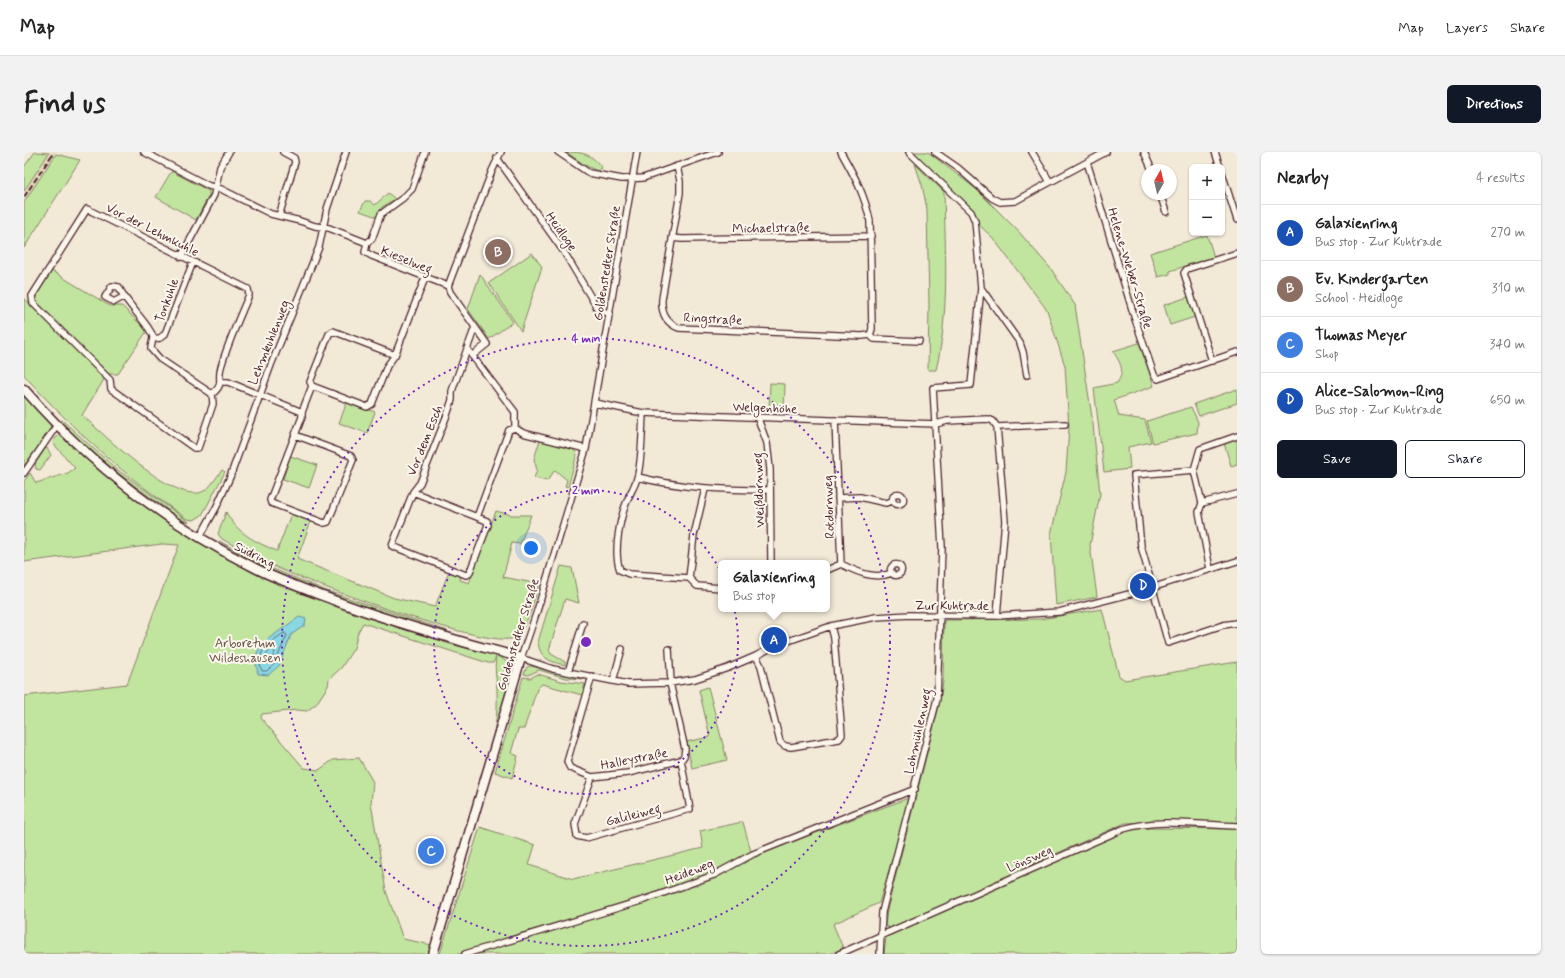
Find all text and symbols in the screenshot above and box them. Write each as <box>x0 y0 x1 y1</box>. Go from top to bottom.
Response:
text: Map <box>20 15 55 40</box>
text: Map <box>1398 19 1424 37</box>
text: Layers <box>1446 19 1488 37</box>
text: Share <box>1510 19 1545 37</box>
button: Directions <box>1447 85 1541 123</box>
text: Find us <box>24 86 105 123</box>
north arrow <box>1141 164 1177 200</box>
map controls <box>1189 164 1225 236</box>
button: + <box>1189 164 1225 200</box>
text: Nearby <box>1277 167 1329 189</box>
text: 4 results <box>1476 170 1525 187</box>
street label: Vor der Lehmkuhle <box>103 200 202 261</box>
button: − <box>1189 200 1225 236</box>
street label: Goldenstedter Straße <box>590 204 625 322</box>
street label: Helene-Weber-Straße <box>1103 206 1156 331</box>
street label: Heidloge <box>540 209 581 256</box>
text: Galaxienring <box>1315 214 1398 234</box>
street label: Michaelstraße <box>732 219 810 238</box>
text: A <box>1286 224 1294 241</box>
text: 270 m <box>1490 224 1525 241</box>
text: Bus stop · Zur Kuhtrade <box>1315 234 1442 251</box>
pin: B <box>485 237 511 267</box>
street label: Kieselweg <box>377 242 435 280</box>
text: Ev. Kindergarten <box>1315 270 1429 290</box>
street label: Tonkuhle <box>152 276 183 325</box>
text: B <box>1286 280 1294 297</box>
text: 310 m <box>1492 280 1525 297</box>
text: School · Heidloge <box>1315 290 1403 307</box>
street label: Lehmkuhlenweg <box>245 297 295 388</box>
street label: Ringstraße <box>683 309 743 331</box>
text: Thomas Meyer <box>1315 326 1407 346</box>
text: 4 min <box>571 331 601 347</box>
text: C <box>1285 336 1295 353</box>
text: 340 m <box>1490 336 1525 353</box>
text: Shop <box>1315 346 1339 363</box>
text: Alice-Salomon-Ring <box>1315 382 1444 402</box>
text: D <box>1286 392 1294 409</box>
text: 650 m <box>1490 392 1525 409</box>
street label: Welgenhöhe <box>732 399 798 419</box>
street label: Vor dem Esch <box>403 402 447 478</box>
text: Bus stop · Zur Kuhtrade <box>1315 402 1442 419</box>
button: Save <box>1277 440 1397 478</box>
button: Share <box>1405 440 1525 478</box>
street label: Weißdornweg <box>750 452 771 528</box>
street label: Rotdornweg <box>820 475 839 539</box>
text: 2 min <box>572 483 600 499</box>
street label: Südring <box>231 538 277 572</box>
your location <box>521 538 541 558</box>
popup <box>718 560 830 612</box>
text: Galaxienring <box>733 568 815 588</box>
pin: D <box>1130 571 1156 601</box>
street label: Goldenstedter Straße <box>493 576 544 693</box>
text: Bus stop <box>733 588 776 605</box>
street label: Zur Kuhtrade <box>915 598 989 615</box>
pin: A <box>761 625 787 655</box>
park label: Arboretum Wildeshausen <box>209 635 281 667</box>
centre of rings <box>579 635 593 649</box>
street label: Lohmühlenweg <box>901 687 938 776</box>
street label: Halleystraße <box>599 745 669 774</box>
street label: Galileiweg <box>604 800 663 832</box>
pin: C <box>418 836 444 866</box>
street label: Lönsweg <box>1004 842 1055 877</box>
street label: Heideweg <box>663 855 717 890</box>

